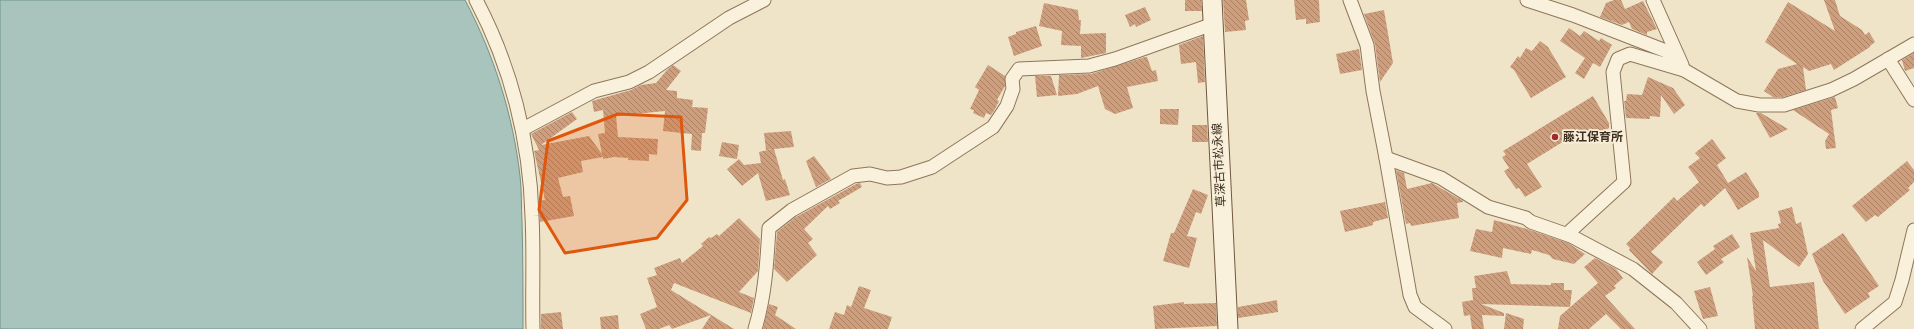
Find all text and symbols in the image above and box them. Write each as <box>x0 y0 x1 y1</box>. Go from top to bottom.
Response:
street label: 草深古市松永線 <box>1209 123 1229 207</box>
place label: 藤江保育所 <box>1563 129 1623 145</box>
marker: 藤江保育所 <box>1550 132 1560 142</box>

